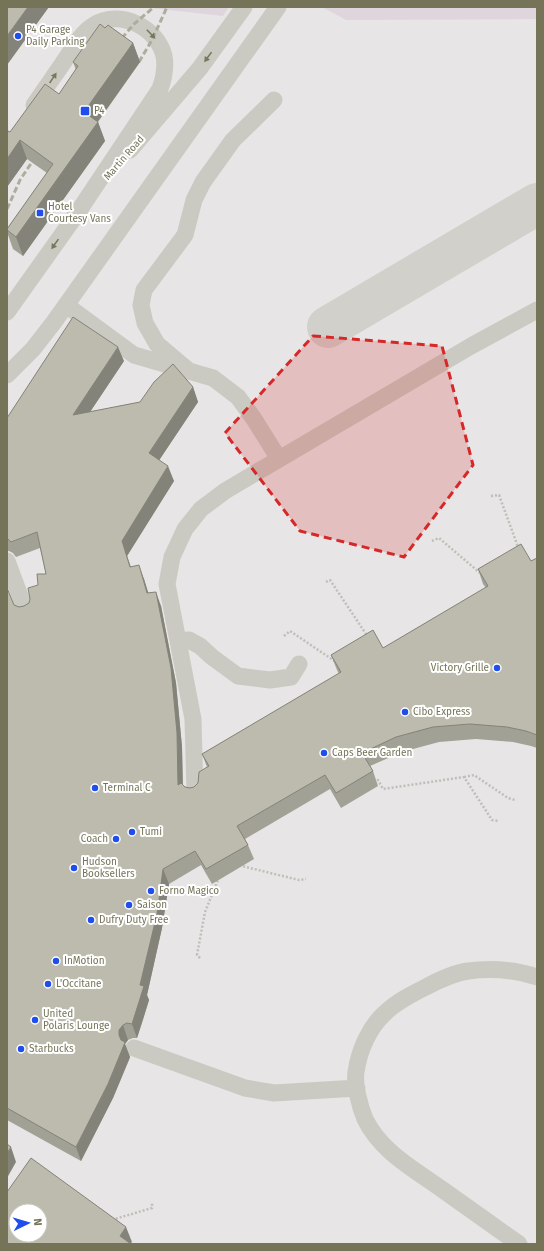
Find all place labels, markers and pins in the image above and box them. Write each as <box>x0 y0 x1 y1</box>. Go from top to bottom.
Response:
place label: P4 Garage Daily Parking <box>26 24 85 48</box>
marker: P4 Garage Daily Parking <box>13 31 23 41</box>
marker: P4 <box>79 105 91 117</box>
place label: P4 <box>94 105 105 117</box>
place label: Hotel Courtesy Vans <box>48 201 111 225</box>
marker: Hotel Courtesy Vans <box>35 208 45 218</box>
place label: Victory Grille <box>431 662 489 674</box>
marker: Victory Grille <box>492 663 502 673</box>
place label: Cibo Express <box>413 706 471 718</box>
marker: Cibo Express <box>400 707 410 717</box>
place label: Caps Beer Garden <box>332 747 412 759</box>
marker: Caps Beer Garden <box>319 748 329 758</box>
place label: Terminal C <box>103 782 151 794</box>
marker: Terminal C <box>90 783 100 793</box>
place label: Tumi <box>140 826 162 838</box>
marker: Tumi <box>127 827 137 837</box>
place label: Coach <box>81 833 108 845</box>
marker: Coach <box>111 834 121 844</box>
place label: Hudson Booksellers <box>82 856 135 880</box>
marker: Hudson Booksellers <box>69 863 79 873</box>
place label: Forno Magico <box>159 885 219 897</box>
marker: Forno Magico <box>146 886 156 896</box>
place label: Saison <box>137 899 167 911</box>
marker: Saison <box>124 900 134 910</box>
place label: Dufry Duty Free <box>99 914 168 926</box>
marker: Dufry Duty Free <box>86 915 96 925</box>
place label: InMotion <box>64 955 105 967</box>
marker: InMotion <box>51 956 61 966</box>
place label: L'Occitane <box>56 978 102 990</box>
marker: L'Occitane <box>43 979 53 989</box>
place label: United Polaris Lounge <box>43 1008 109 1032</box>
marker: United Polaris Lounge <box>30 1015 40 1025</box>
place label: Starbucks <box>29 1043 74 1055</box>
marker: Starbucks <box>16 1044 26 1054</box>

